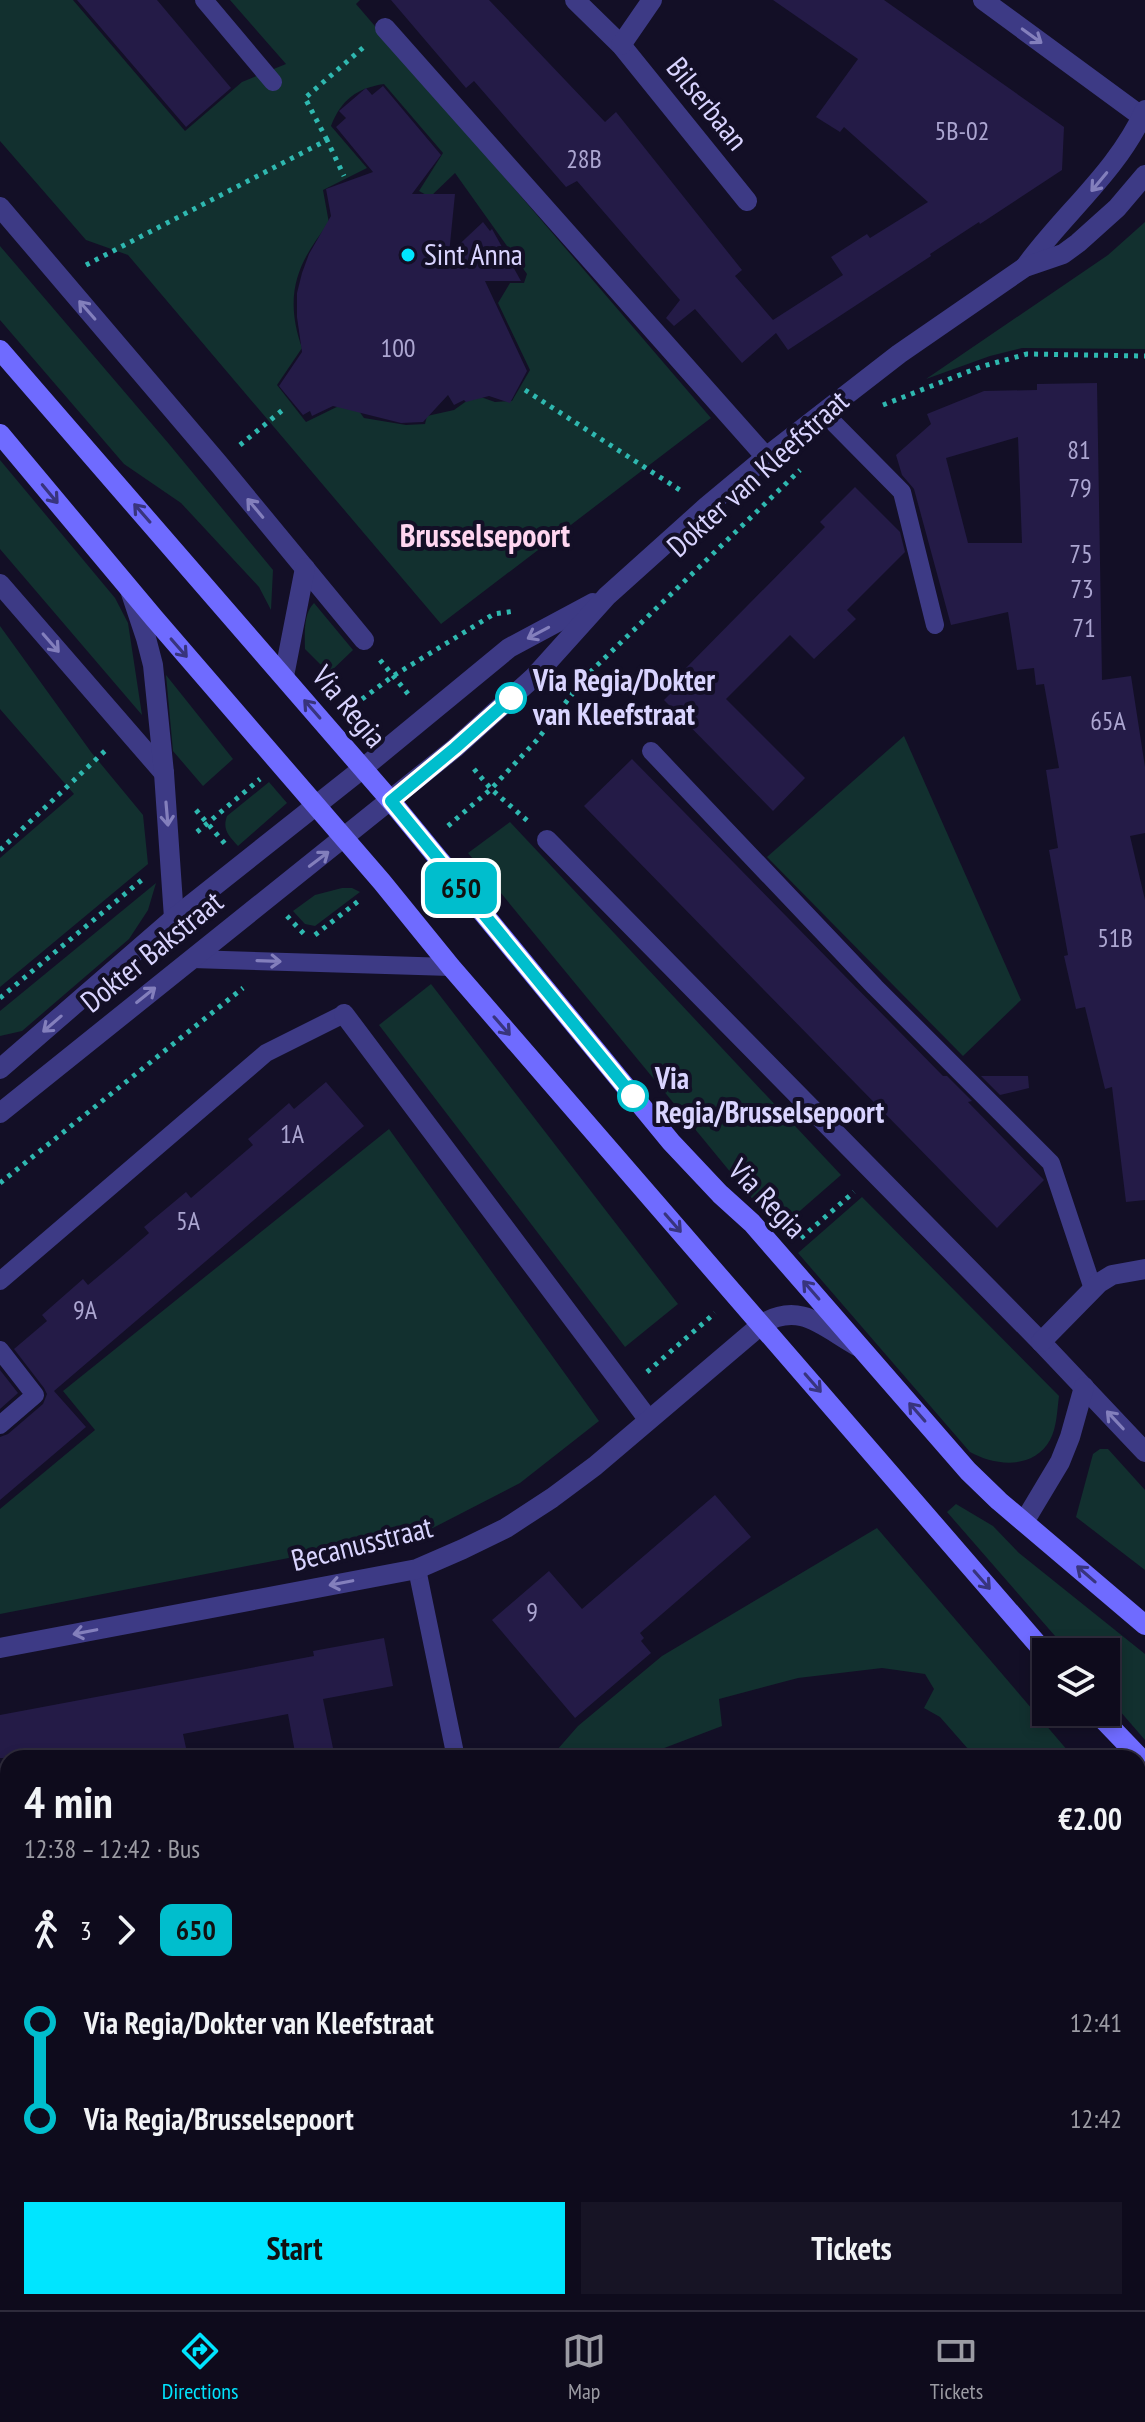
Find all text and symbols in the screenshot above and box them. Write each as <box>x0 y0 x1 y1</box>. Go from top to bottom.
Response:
one-way arrow <box>1021 27 1042 44</box>
street label: Bilserbaan <box>659 49 757 158</box>
house number: 5B-02 <box>935 114 989 147</box>
house number: 28B <box>566 142 602 175</box>
one-way arrow <box>1090 171 1108 192</box>
place label: Sint Anna <box>424 234 523 273</box>
marker: Sint Anna <box>399 246 417 264</box>
one-way arrow <box>78 300 96 320</box>
house number: 100 <box>380 331 416 364</box>
street label: Dokter van Kleefstraat <box>658 381 857 565</box>
house number: 81 <box>1067 433 1091 466</box>
house number: 79 <box>1068 471 1092 504</box>
one-way arrow <box>41 483 59 503</box>
one-way arrow <box>246 498 264 519</box>
one-way arrow <box>133 503 151 523</box>
district label: Brusselsepoort <box>400 514 571 556</box>
house number: 75 <box>1069 537 1093 570</box>
house number: 73 <box>1070 572 1094 605</box>
house number: 71 <box>1072 611 1096 644</box>
one-way arrow <box>526 625 550 641</box>
one-way arrow <box>42 633 60 653</box>
one-way arrow <box>170 637 188 657</box>
street label: Via Regia <box>304 656 396 755</box>
place label: Via Regia/Dokter van Kleefstraat <box>532 660 715 733</box>
marker: Via Regia/Dokter van Kleefstraat <box>496 683 526 713</box>
one-way arrow <box>303 699 321 720</box>
house number: 65A <box>1090 704 1127 737</box>
one-way arrow <box>160 801 175 827</box>
one-way arrow <box>308 850 329 867</box>
line badge: 650 <box>415 862 507 914</box>
text: 650 <box>441 869 481 906</box>
street label: Dokter Bakstraat <box>72 881 231 1020</box>
house number: 51B <box>1097 921 1133 954</box>
one-way arrow <box>256 953 282 969</box>
one-way arrow <box>135 987 156 1004</box>
one-way arrow <box>42 1015 62 1033</box>
one-way arrow <box>493 1016 511 1036</box>
place label: Via Regia/Brusselsepoort <box>654 1058 885 1131</box>
marker: Via Regia/Brusselsepoort <box>618 1081 648 1111</box>
house number: 1A <box>280 1117 305 1150</box>
street label: Via Regia <box>720 1149 815 1246</box>
house number: 5A <box>176 1204 201 1237</box>
one-way arrow <box>664 1212 682 1232</box>
one-way arrow <box>802 1280 820 1300</box>
house number: 9A <box>73 1293 98 1326</box>
one-way arrow <box>803 1373 821 1393</box>
one-way arrow <box>908 1403 926 1423</box>
one-way arrow <box>1106 1410 1124 1430</box>
street label: Becanusstraat <box>287 1506 437 1579</box>
one-way arrow <box>1076 1565 1096 1583</box>
one-way arrow <box>973 1570 991 1590</box>
one-way arrow <box>329 1577 354 1592</box>
house number: 9 <box>526 1595 538 1628</box>
one-way arrow <box>73 1625 99 1640</box>
map controls <box>1032 1638 1120 1726</box>
button: layers <box>1032 1638 1120 1726</box>
text: 4 min <box>24 1773 113 1830</box>
text: €2.00 <box>1058 1799 1122 1838</box>
text: 12:38 – 12:42 · Bus <box>24 1832 200 1865</box>
icon: walk <box>24 1908 68 1952</box>
icon: forward <box>104 1908 148 1952</box>
text: 650 <box>176 1911 216 1948</box>
text: 3 <box>80 1914 92 1947</box>
text: Via Regia/Dokter van Kleefstraat <box>84 2003 434 2042</box>
text: 12:41 <box>1070 2006 1122 2039</box>
text: Via Regia/Brusselsepoort <box>84 2099 354 2138</box>
text: 12:42 <box>1070 2102 1122 2135</box>
button: Start <box>24 2202 565 2294</box>
button: Tickets <box>581 2202 1122 2294</box>
tab: Directions <box>162 2329 238 2405</box>
tab: Map <box>562 2329 606 2405</box>
tab: Tickets <box>930 2329 983 2405</box>

